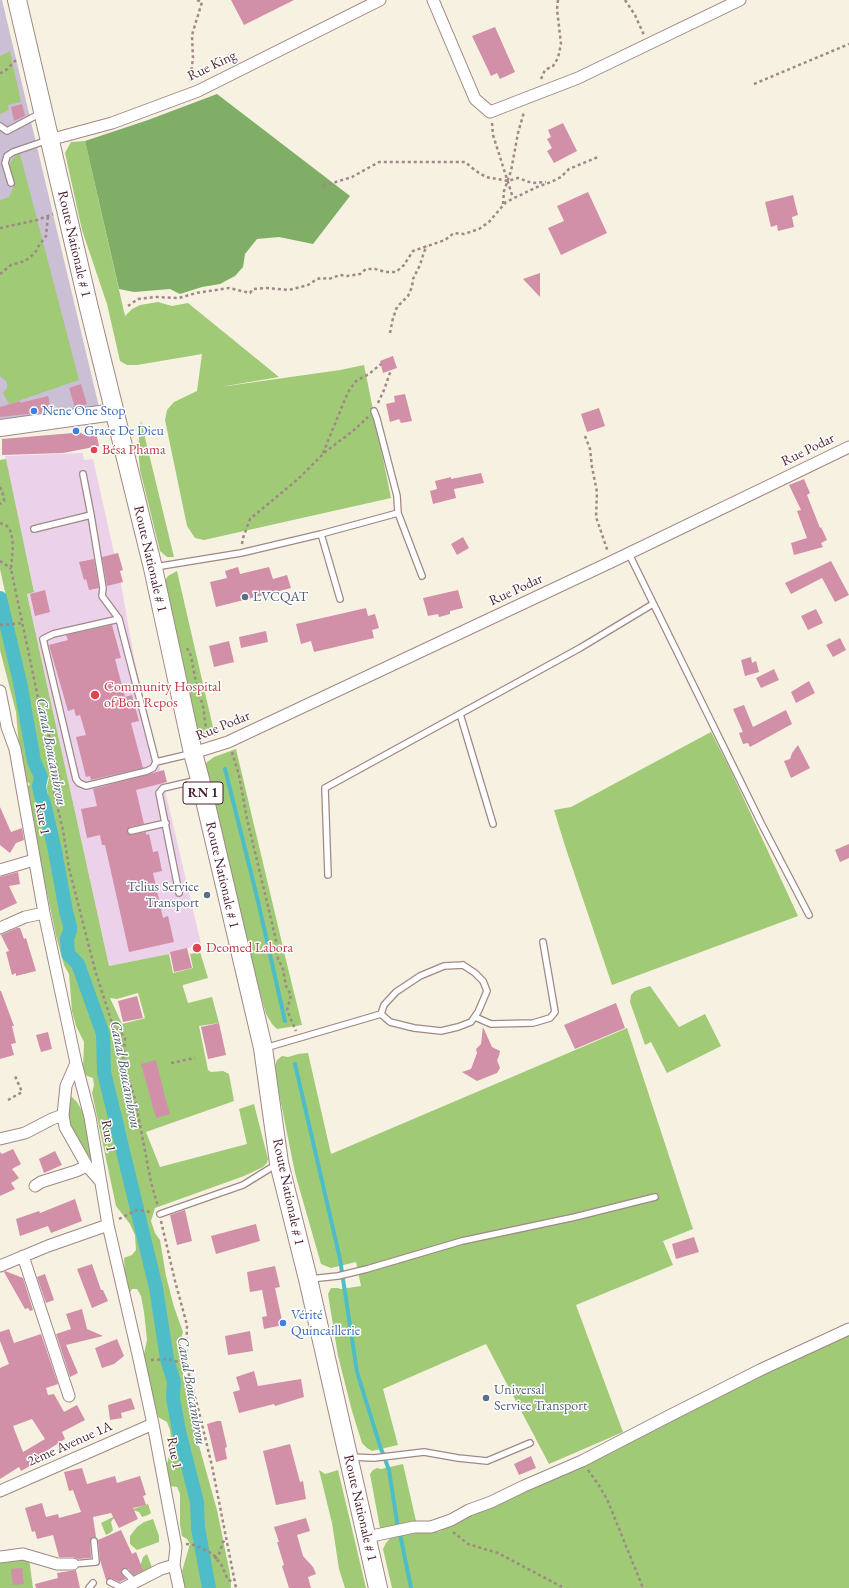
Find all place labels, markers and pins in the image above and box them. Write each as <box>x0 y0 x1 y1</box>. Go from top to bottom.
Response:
place label: Nene One Stop <box>42 403 126 419</box>
marker: Nene One Stop <box>29 406 39 416</box>
place label: Grace De Dieu <box>84 423 164 439</box>
marker: Grace De Dieu <box>71 426 81 436</box>
place label: Bésa Phama <box>102 442 166 458</box>
marker: Bésa Phama <box>89 445 99 455</box>
place label: LVCQAT <box>253 589 308 605</box>
marker: LVCQAT <box>240 592 250 602</box>
place label: Community Hospital of Bon Repos <box>104 679 221 712</box>
marker: Community Hospital of Bon Repos <box>89 689 101 701</box>
place label: Telius Service Transport <box>127 879 199 912</box>
marker: Telius Service Transport <box>202 890 212 900</box>
place label: Deomed Labora <box>206 940 293 956</box>
marker: Deomed Labora <box>191 942 203 954</box>
place label: Vérité Quincaillerie <box>291 1307 360 1340</box>
marker: Vérité Quincaillerie <box>278 1318 288 1328</box>
place label: Universal Service Transport <box>494 1382 587 1414</box>
marker: Universal Service Transport <box>481 1393 491 1403</box>

